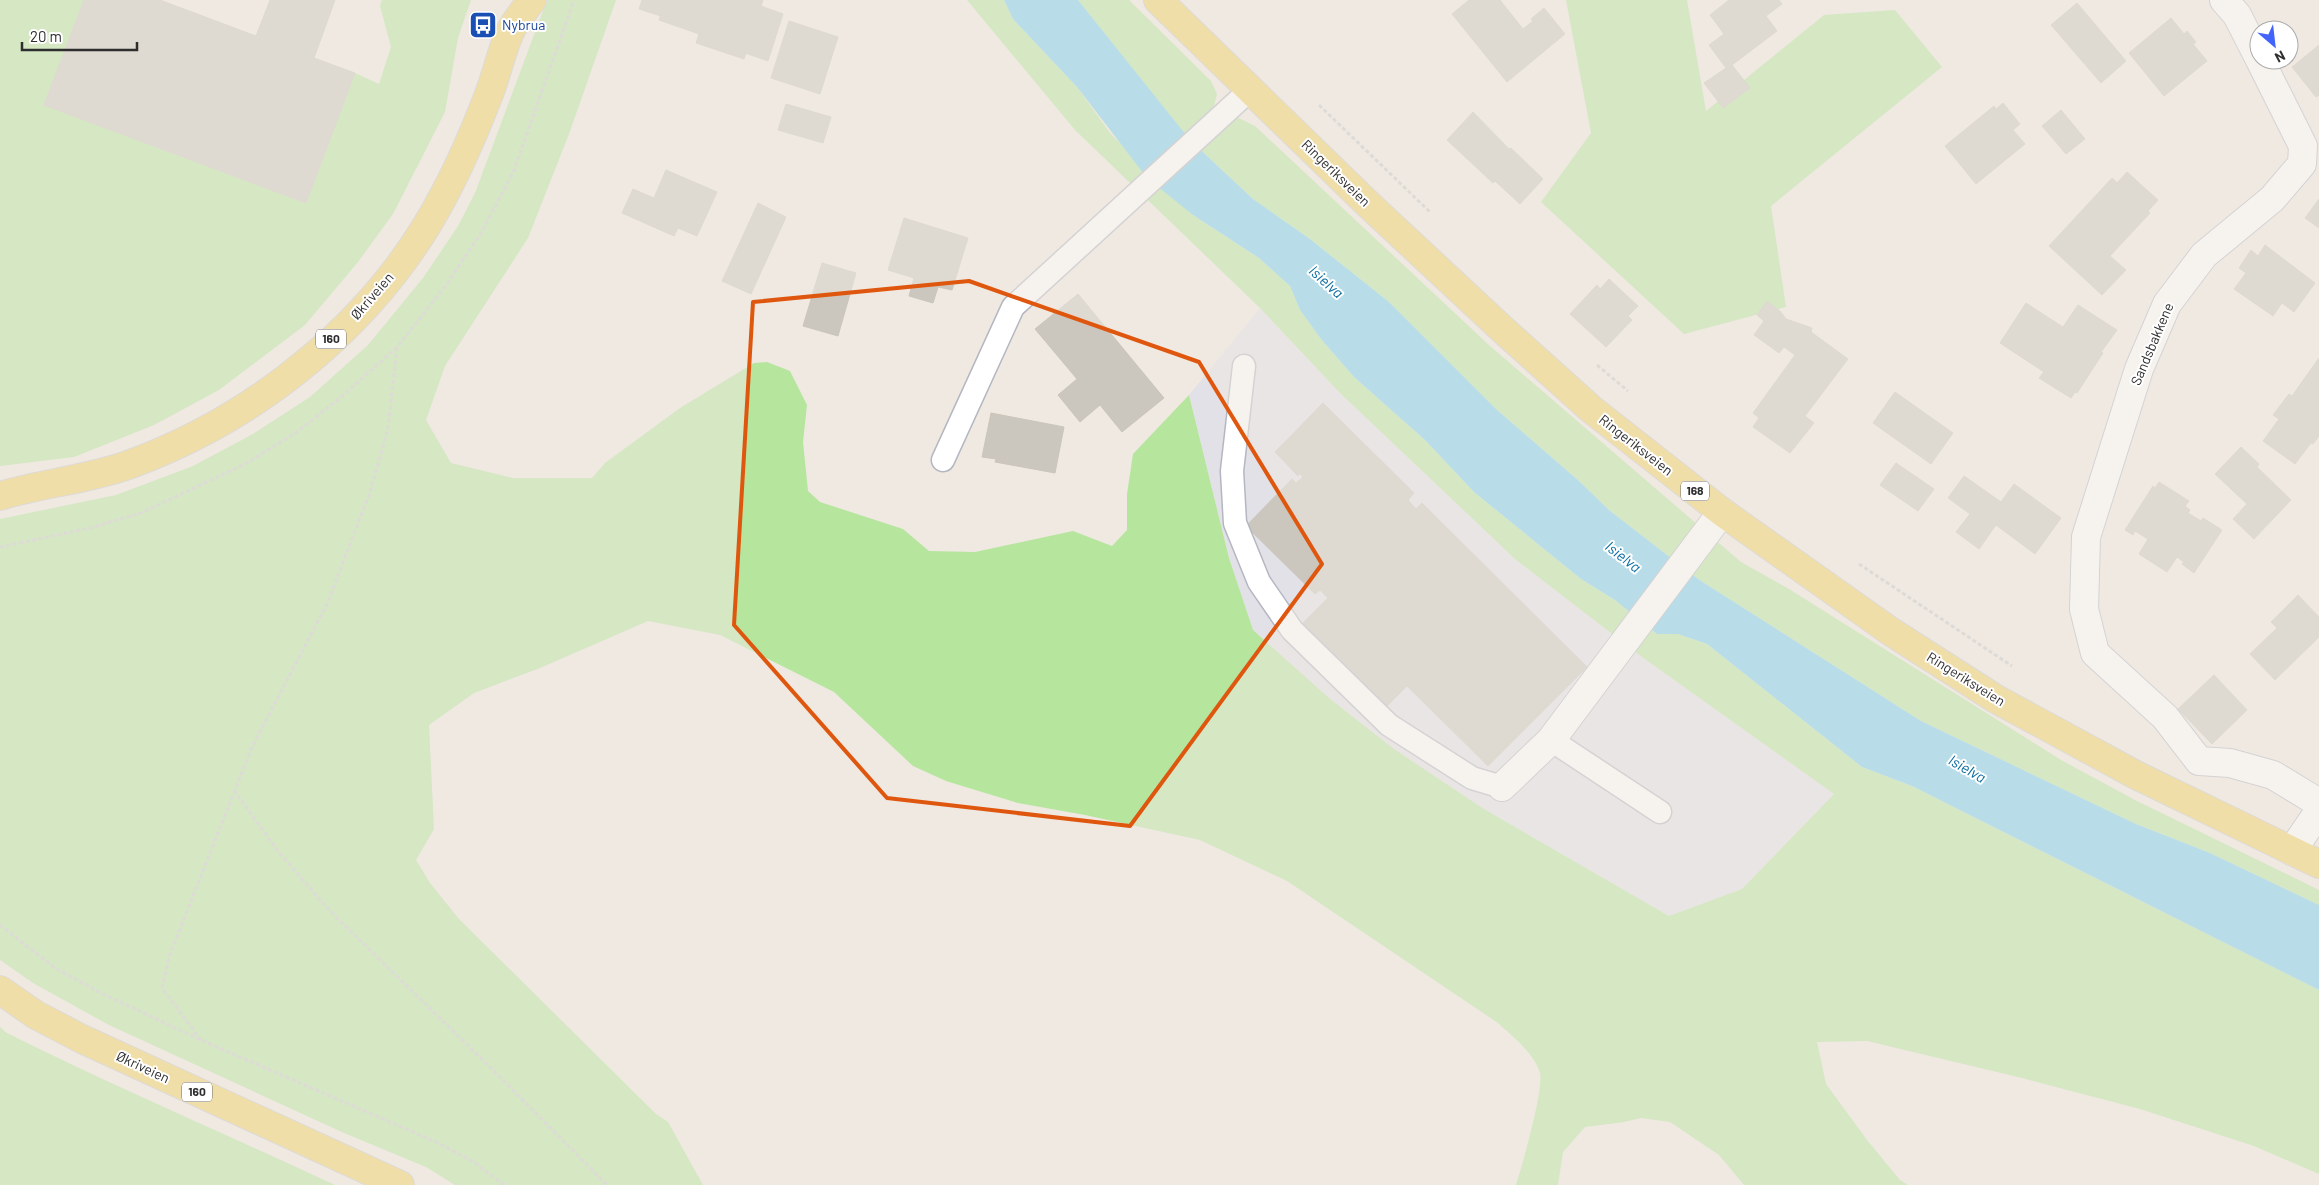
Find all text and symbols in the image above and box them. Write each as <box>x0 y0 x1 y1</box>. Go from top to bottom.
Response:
bus stop icon: Nybrua <box>468 10 498 40</box>
place label: Nybrua <box>502 16 545 33</box>
scale bar <box>22 20 138 52</box>
north arrow <box>2249 20 2299 70</box>
text: 20 m <box>30 27 62 45</box>
text: N <box>2272 47 2288 67</box>
street label: Ringeriksveien <box>1298 136 1374 210</box>
water label: Isielva <box>1306 261 1348 301</box>
street label: Økriveien <box>347 269 397 323</box>
street label: Sandsbakkene <box>2127 300 2177 388</box>
road number: 160 <box>316 329 346 348</box>
street label: Ringeriksveien <box>1596 411 1677 479</box>
road number: 168 <box>1681 482 1709 501</box>
water label: Isielva <box>1602 537 1645 576</box>
street label: Ringeriksveien <box>1924 648 2009 709</box>
water label: Isielva <box>1946 750 1989 786</box>
street label: Økriveien <box>114 1047 173 1086</box>
road number: 160 <box>182 1082 212 1102</box>

